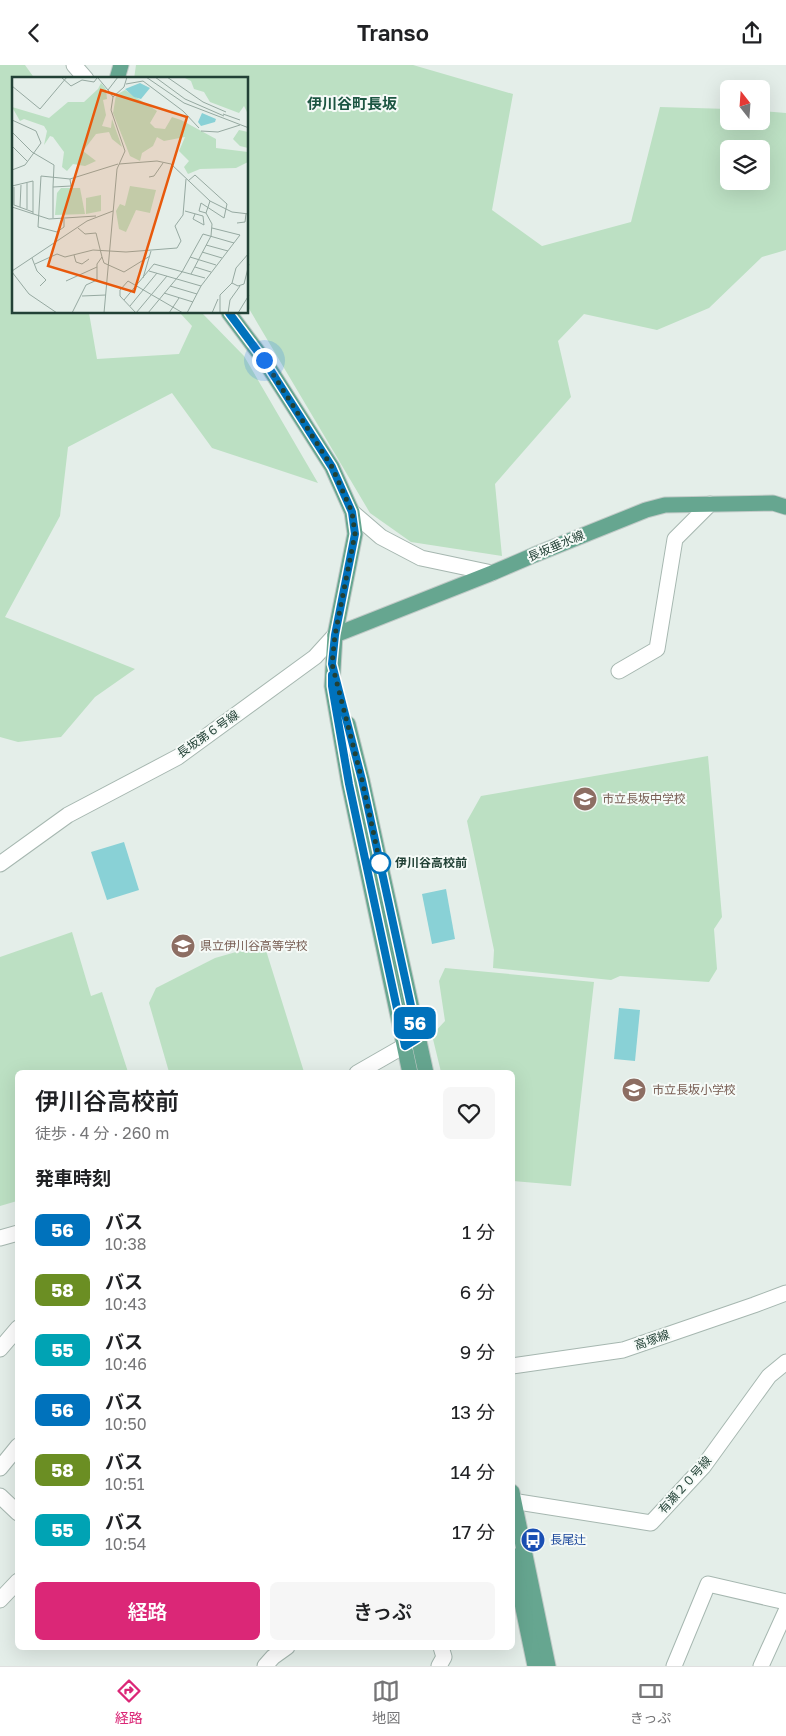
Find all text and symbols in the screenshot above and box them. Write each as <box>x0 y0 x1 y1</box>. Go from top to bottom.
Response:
icon: back <box>20 19 48 47</box>
text: Transo <box>357 19 429 46</box>
icon: share <box>738 19 766 47</box>
inset map <box>12 77 249 314</box>
north arrow <box>720 80 770 130</box>
map controls <box>720 80 770 190</box>
district label: 伊川谷町長坂 <box>307 94 397 112</box>
button: layers <box>720 140 770 190</box>
your location <box>252 348 277 373</box>
street label: 長坂垂水線 <box>525 527 586 564</box>
street label: 長坂第６号線 <box>174 707 242 760</box>
school or university icon: 市立長坂中学校 <box>572 786 598 812</box>
place label: 市立長坂中学校 <box>602 791 686 806</box>
marker: 伊川谷高校前 <box>369 852 391 874</box>
place label: 伊川谷高校前 <box>395 855 467 870</box>
school or university icon: 県立伊川谷高等学校 <box>170 933 196 959</box>
place label: 県立伊川谷高等学校 <box>200 938 308 953</box>
line badge: 56 <box>392 1007 438 1039</box>
text: 56 <box>404 1012 426 1034</box>
school or university icon: 市立長坂小学校 <box>621 1077 647 1103</box>
place label: 市立長坂小学校 <box>652 1082 736 1097</box>
text: 伊川谷高校前 <box>35 1086 179 1115</box>
button: heart <box>443 1087 495 1139</box>
text: 徒歩 · 4 分 · 260 m <box>35 1123 169 1143</box>
text: 発車時刻 <box>35 1166 111 1189</box>
text: バス <box>105 1210 143 1233</box>
text: 56 <box>51 1219 74 1241</box>
text: 1 分 <box>462 1220 495 1243</box>
text: 10:38 <box>105 1234 147 1254</box>
text: バス <box>105 1270 143 1293</box>
text: 58 <box>51 1279 74 1301</box>
text: 6 分 <box>460 1280 495 1303</box>
text: 10:43 <box>105 1294 147 1314</box>
street label: 高塚線 <box>632 1327 671 1352</box>
text: バス <box>105 1330 143 1353</box>
text: 55 <box>52 1339 73 1361</box>
text: 9 分 <box>460 1340 495 1363</box>
text: 10:46 <box>105 1354 147 1374</box>
text: バス <box>105 1390 143 1413</box>
text: 56 <box>51 1399 74 1421</box>
text: 13 分 <box>451 1400 495 1423</box>
text: 10:50 <box>105 1414 147 1434</box>
text: バス <box>105 1450 143 1473</box>
street label: 有瀬２０号線 <box>655 1453 714 1516</box>
text: 58 <box>51 1459 74 1481</box>
text: 14 分 <box>450 1460 495 1483</box>
text: 10:51 <box>105 1474 145 1494</box>
text: バス <box>105 1510 143 1533</box>
text: 55 <box>52 1519 73 1541</box>
text: 17 分 <box>452 1520 495 1543</box>
bus stop icon: 長尾辻 <box>520 1527 546 1553</box>
place label: 長尾辻 <box>550 1532 586 1547</box>
text: 10:54 <box>105 1534 147 1554</box>
button: 経路 <box>35 1582 260 1640</box>
button: きっぷ <box>270 1582 495 1640</box>
tab: 経路 <box>115 1677 143 1727</box>
tab: 地図 <box>372 1677 400 1727</box>
tab: きっぷ <box>630 1677 671 1727</box>

